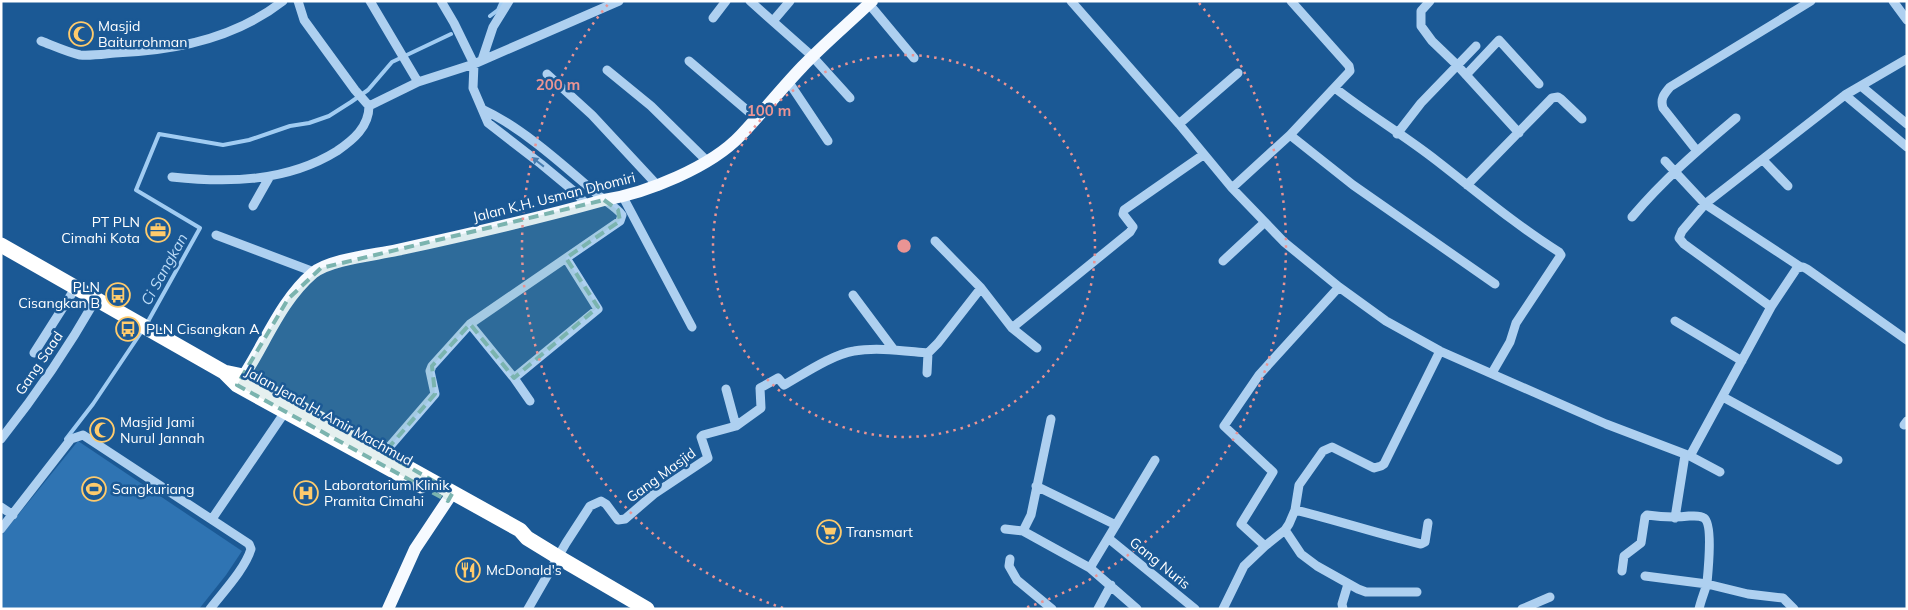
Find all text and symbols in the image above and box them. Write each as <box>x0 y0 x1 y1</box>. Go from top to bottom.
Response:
place label: Masjid Baiturrohman <box>98 17 187 51</box>
mosque icon: Masjid Baiturrohman <box>68 21 94 47</box>
text: 200 m <box>536 75 580 94</box>
text: 100 m <box>747 101 791 120</box>
one-way arrow <box>531 157 545 167</box>
street label: Jalan K.H. Usman Dhomiri <box>471 168 637 226</box>
place label: PT PLN Cimahi Kota <box>61 213 140 247</box>
office icon: PT PLN Cimahi Kota <box>145 217 171 243</box>
water label: Ci Sangkan <box>136 230 192 308</box>
centre of rings <box>895 237 913 255</box>
place label: PLN Cisangkan B <box>18 278 100 312</box>
bus stop icon: PLN Cisangkan B <box>105 282 131 308</box>
bus stop icon: PLN Cisangkan A <box>115 316 141 342</box>
place label: PLN Cisangkan A <box>146 320 260 338</box>
street label: Gang Saad <box>11 328 67 398</box>
street label: Jalan Jend. H. Amir Machmud <box>242 362 416 470</box>
place label: Masjid Jami Nurul Jannah <box>120 413 205 447</box>
mosque icon: Masjid Jami Nurul Jannah <box>89 417 115 443</box>
street label: Gang Masjid <box>623 444 699 506</box>
sports icon: Sangkuriang <box>81 476 107 502</box>
place label: Laboratorium Klinik Pramita Cimahi <box>324 476 450 510</box>
place label: Sangkuriang <box>112 480 195 498</box>
hospital icon: Laboratorium Klinik Pramita Cimahi <box>293 480 319 506</box>
supermarket icon: Transmart <box>816 519 842 545</box>
place label: Transmart <box>846 523 913 541</box>
street label: Gang Nuris <box>1126 533 1194 593</box>
restaurant icon: McDonald's <box>455 557 481 583</box>
place label: McDonald's <box>486 561 562 579</box>

